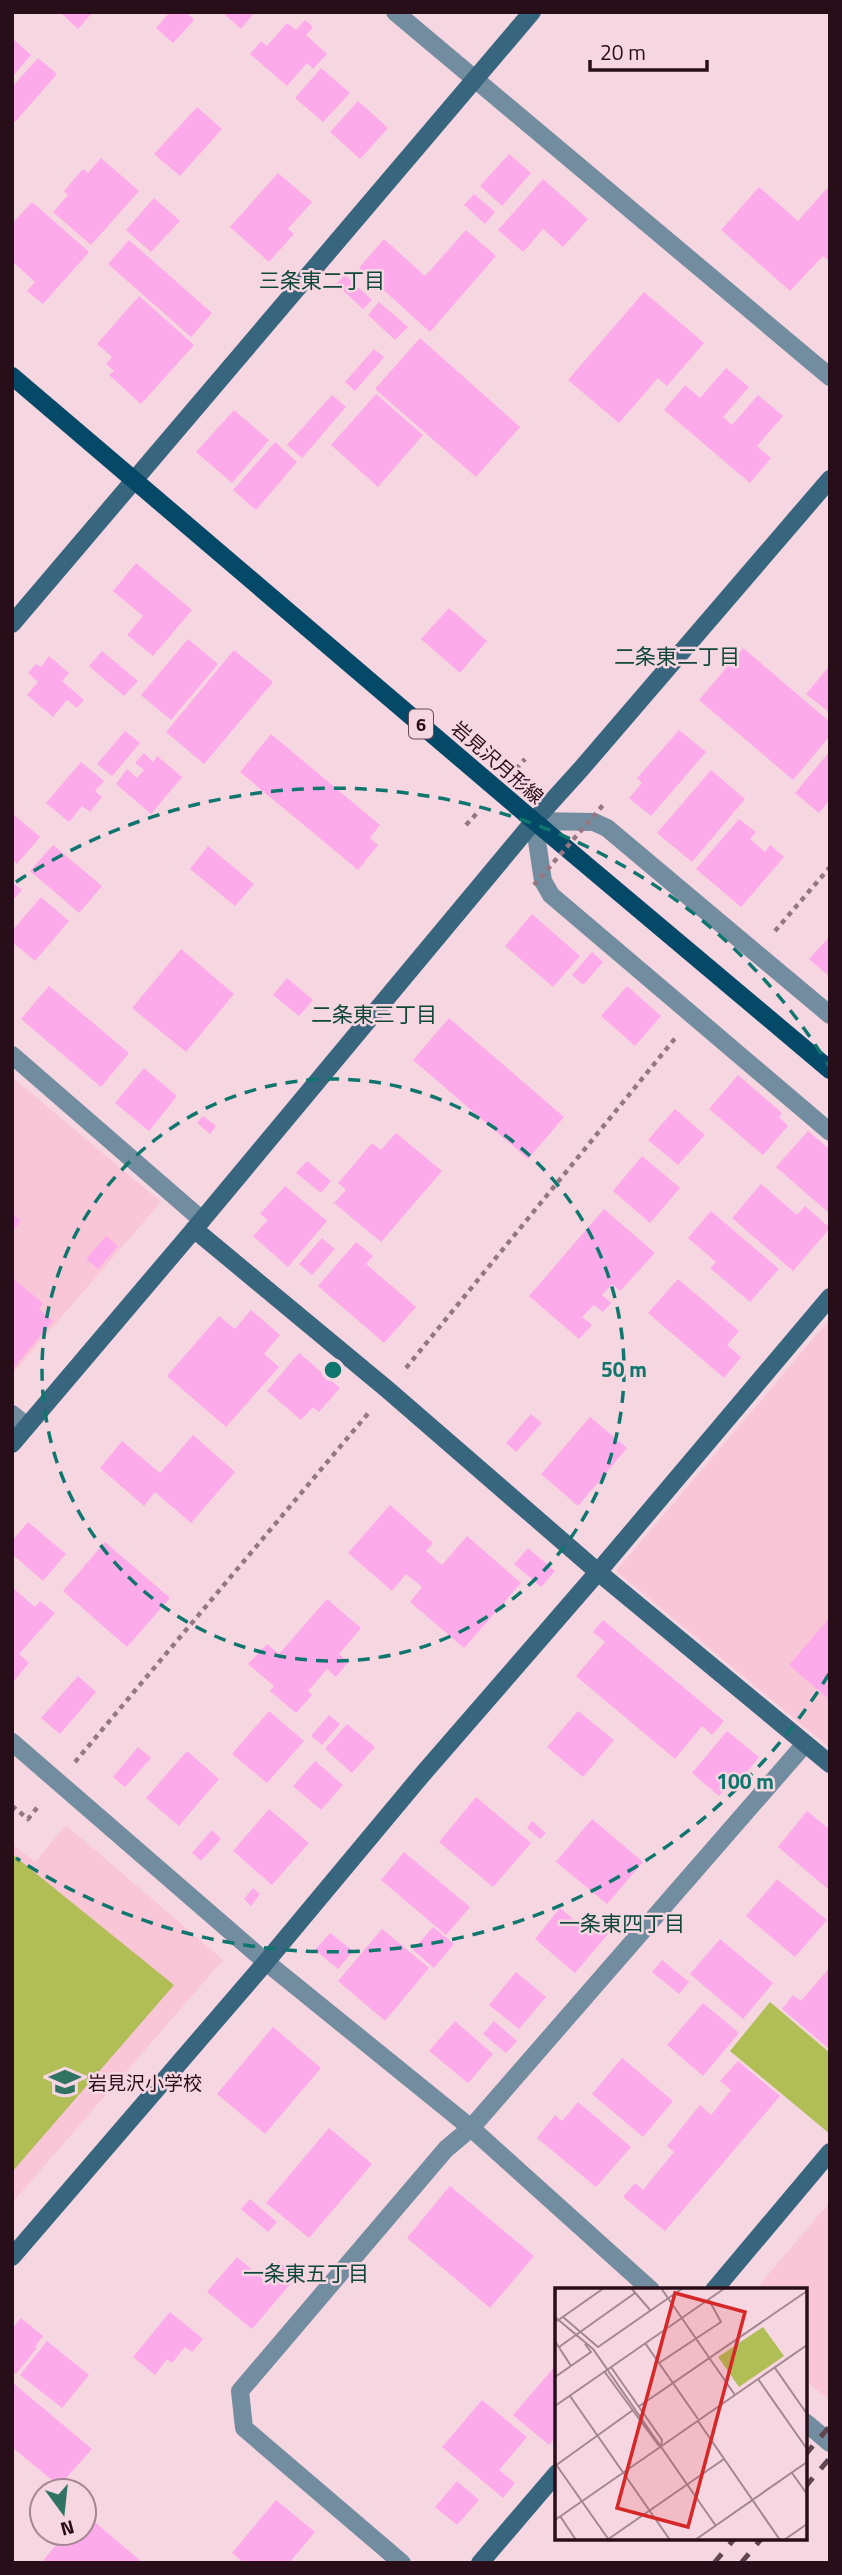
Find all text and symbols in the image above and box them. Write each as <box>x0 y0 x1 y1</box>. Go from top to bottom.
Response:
scale bar <box>590 28 707 72</box>
text: 20 m <box>600 36 646 68</box>
district label: 三条東二丁目 <box>259 264 385 296</box>
district label: 二条東二丁目 <box>614 640 740 672</box>
road number: 6 <box>409 710 433 738</box>
street label: 岩見沢月形線 <box>445 714 551 810</box>
district label: 二条東三丁目 <box>311 998 437 1030</box>
text: 50 m <box>601 1353 647 1385</box>
centre of rings <box>321 1358 345 1382</box>
text: 100 m <box>716 1765 774 1797</box>
district label: 一条東四丁目 <box>559 1907 685 1939</box>
school or university icon: 岩見沢小学校 <box>48 2065 82 2099</box>
place label: 岩見沢小学校 <box>88 2068 202 2097</box>
district label: 一条東五丁目 <box>243 2257 369 2289</box>
inset map <box>555 2288 807 2540</box>
north arrow <box>28 2477 98 2547</box>
text: N <box>57 2513 78 2545</box>

